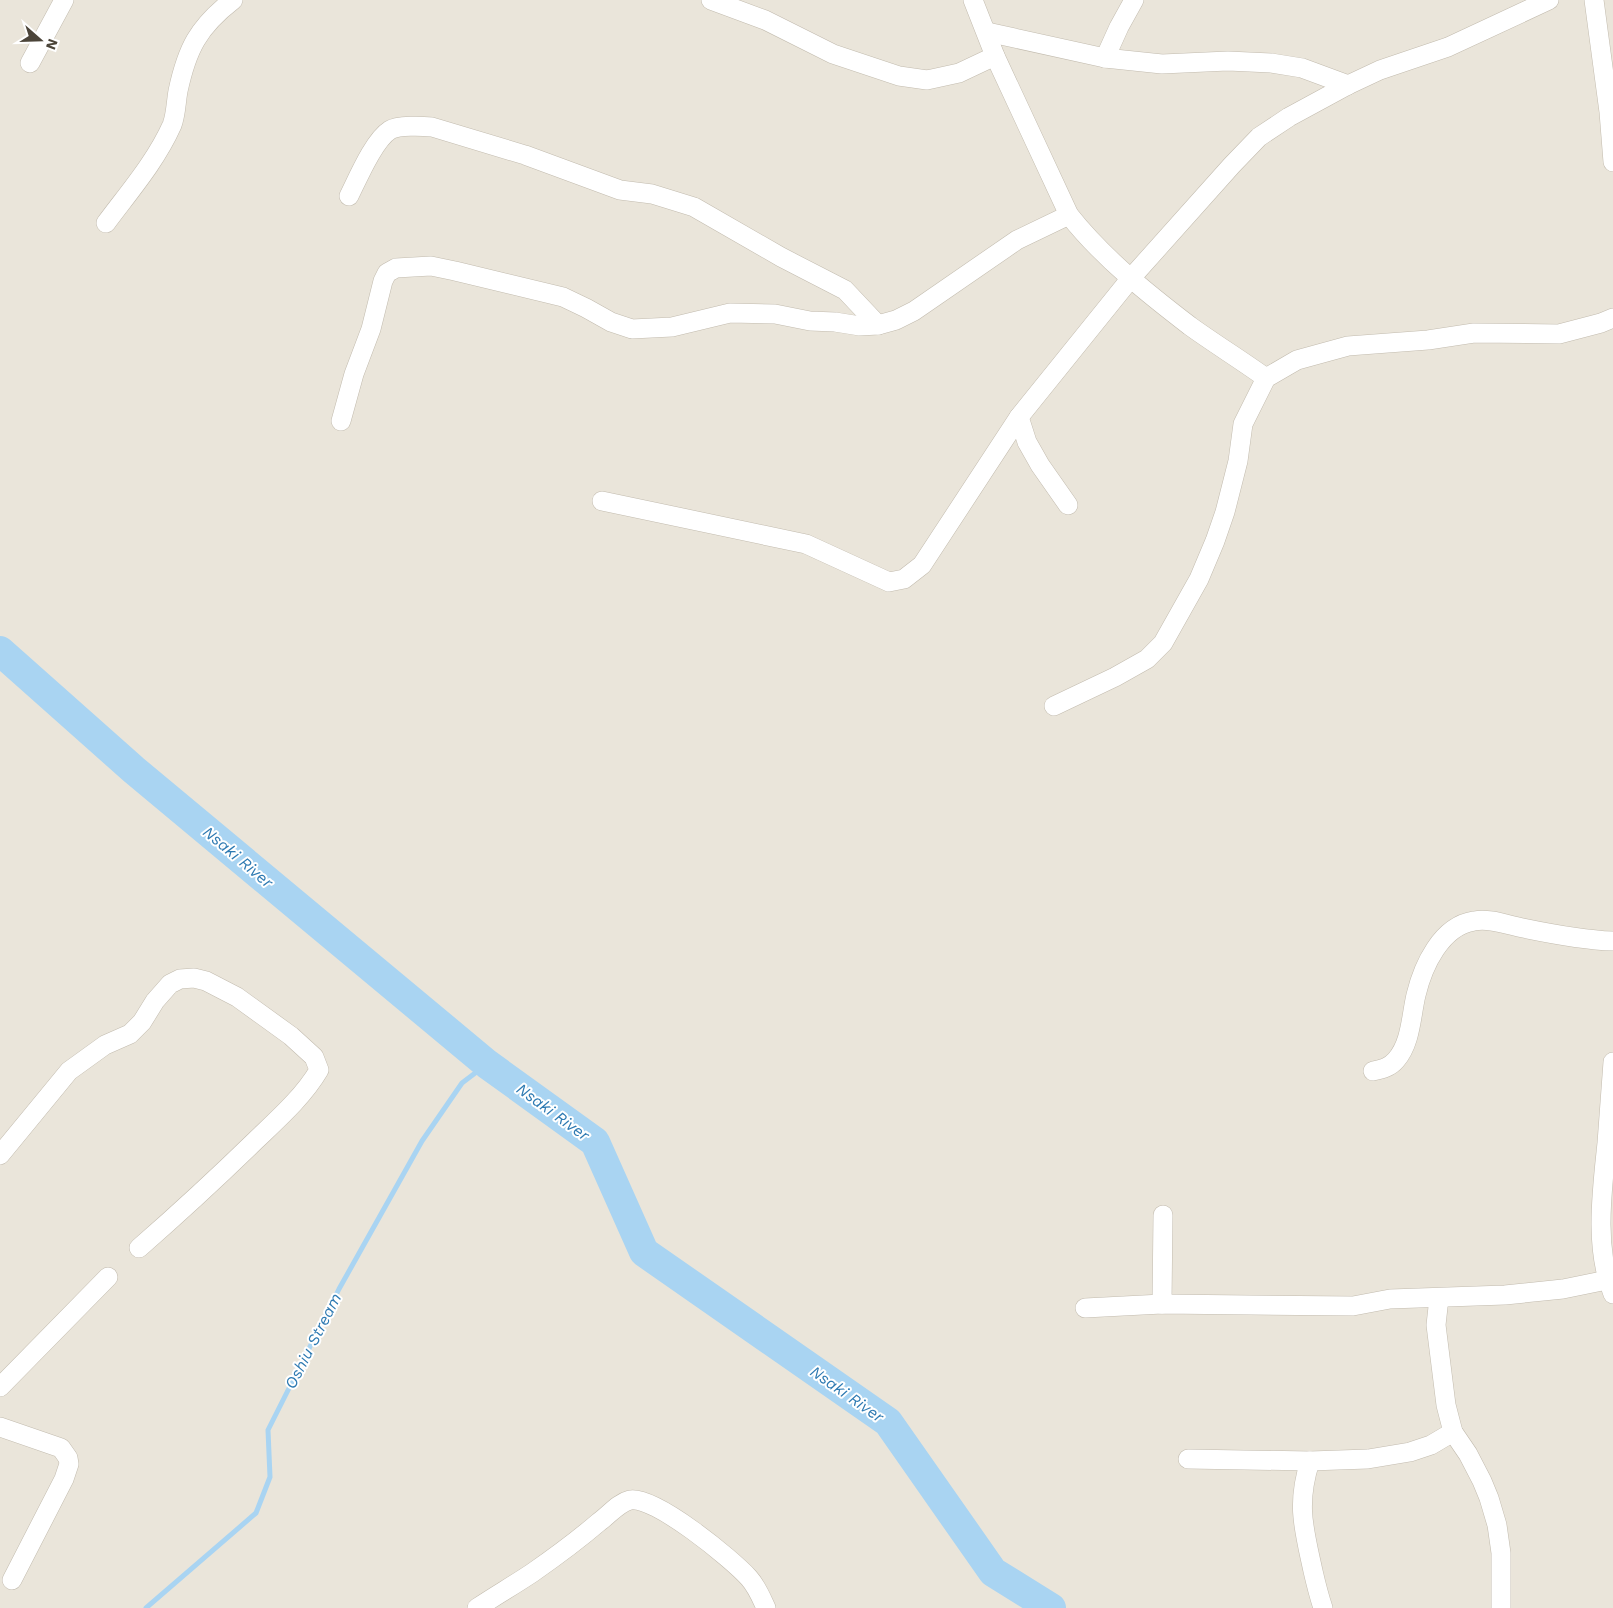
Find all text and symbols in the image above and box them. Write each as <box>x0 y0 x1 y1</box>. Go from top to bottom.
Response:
north arrow <box>15 15 65 65</box>
text: N <box>43 37 62 52</box>
water label: Nsaki River <box>199 822 277 892</box>
water label: Nsaki River <box>513 1079 594 1145</box>
water label: Oshiu Stream <box>281 1290 345 1392</box>
water label: Nsaki River <box>807 1362 888 1427</box>

